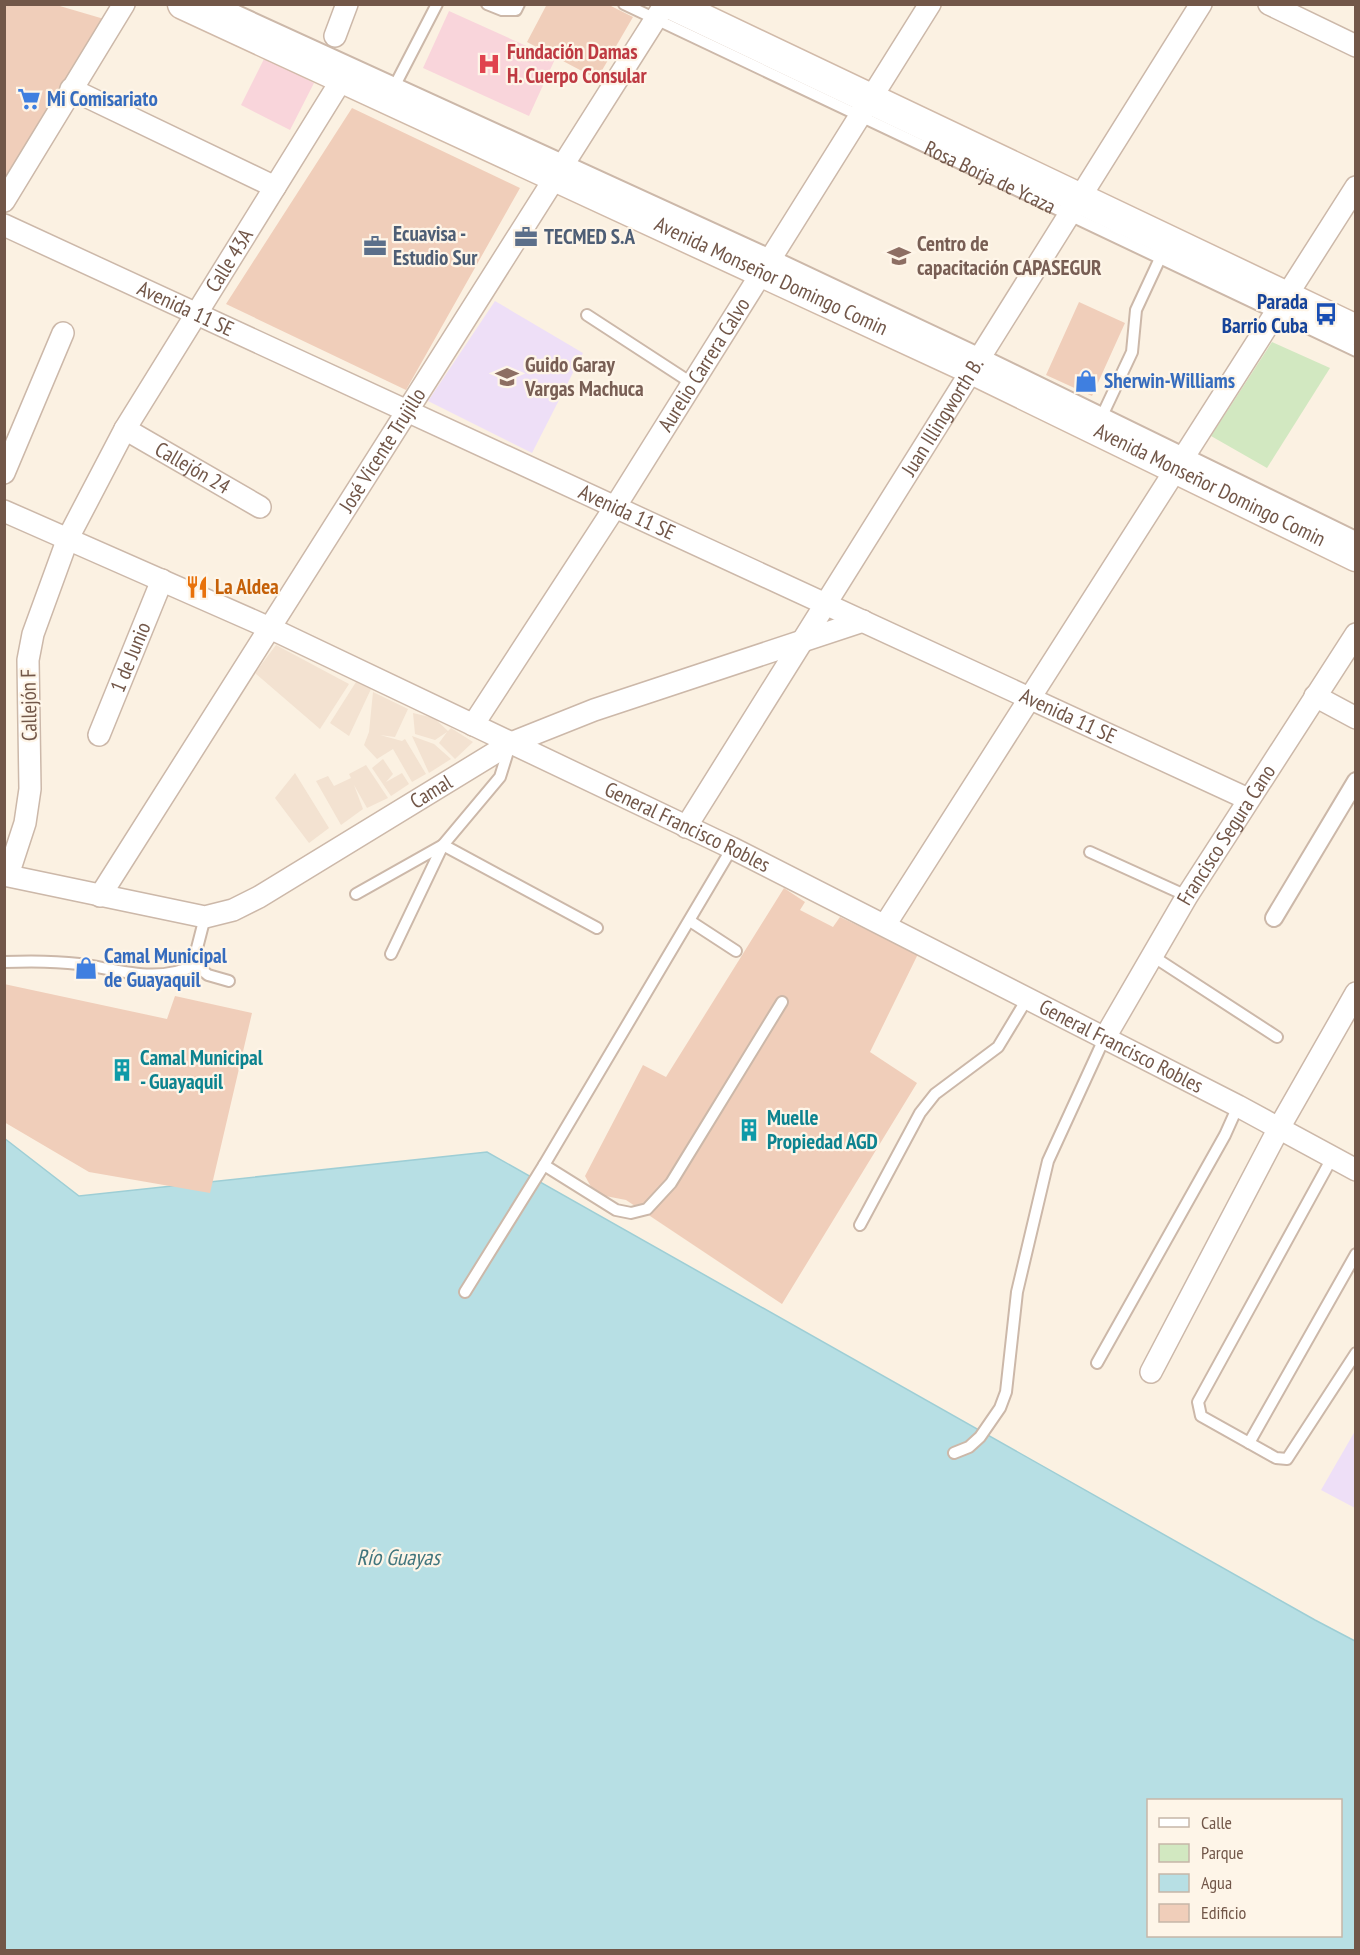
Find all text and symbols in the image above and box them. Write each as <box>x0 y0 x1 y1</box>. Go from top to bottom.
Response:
place label: Fundación Damas H. Cuerpo Consular <box>507 38 647 89</box>
hospital icon: Fundación Damas H. Cuerpo Consular <box>476 51 502 77</box>
place label: Mi Comisariato <box>47 85 158 112</box>
supermarket icon: Mi Comisariato <box>16 86 42 112</box>
street label: Rosa Borja de Ycaza <box>920 134 1060 220</box>
street label: Avenida Monseñor Domingo Comin <box>651 210 892 341</box>
place label: Ecuavisa - Estudio Sur <box>393 220 478 271</box>
place label: TECMED S.A <box>544 223 636 250</box>
street label: Calle 43A <box>199 224 259 297</box>
office icon: TECMED S.A <box>513 224 539 250</box>
place label: Centro de capacitación CAPASEGUR <box>917 230 1102 281</box>
office icon: Ecuavisa - Estudio Sur <box>362 233 388 259</box>
school or university icon: Centro de capacitación CAPASEGUR <box>886 243 912 269</box>
street label: Avenida 11 SE <box>133 274 238 342</box>
place label: Parada Barrio Cuba <box>1222 288 1308 339</box>
street label: Aurelio Carrera Calvo <box>652 292 756 437</box>
bus stop icon: Parada Barrio Cuba <box>1313 301 1339 327</box>
place label: Guido Garay Vargas Machuca <box>524 351 644 402</box>
street label: Juan Illingworth B. <box>895 352 989 481</box>
school or university icon: Guido Garay Vargas Machuca <box>494 364 520 390</box>
place label: Sherwin-Williams <box>1104 367 1235 394</box>
shop icon: Sherwin-Williams <box>1073 368 1099 394</box>
street label: José Vicente Trujillo <box>332 383 431 518</box>
street label: Avenida Monseñor Domingo Comin <box>1090 417 1330 552</box>
street label: Callejón 24 <box>150 435 236 500</box>
street label: Avenida 11 SE <box>575 478 680 546</box>
place label: La Aldea <box>215 573 279 600</box>
restaurant icon: La Aldea <box>184 574 210 600</box>
street label: 1 de Junio <box>104 618 156 696</box>
street label: Callejón F <box>14 669 43 741</box>
street label: Avenida 11 SE <box>1016 682 1121 749</box>
street label: Francisco Segura Cano <box>1171 759 1281 910</box>
street label: Camal <box>405 768 457 815</box>
street label: General Francisco Robles <box>600 775 775 878</box>
place label: Camal Municipal de Guayaquil <box>104 942 228 993</box>
shop icon: Camal Municipal de Guayaquil <box>73 955 99 981</box>
street label: General Francisco Robles <box>1035 993 1208 1099</box>
place label: Camal Municipal - Guayaquil <box>140 1044 264 1095</box>
building icon: Camal Municipal - Guayaquil <box>109 1057 135 1083</box>
place label: Muelle Propiedad AGD <box>767 1104 878 1155</box>
building icon: Muelle Propiedad AGD <box>736 1117 762 1143</box>
water label: Río Guayas <box>356 1543 442 1571</box>
legend <box>1147 1799 1342 1937</box>
text: Calle <box>1201 1811 1232 1834</box>
text: Parque <box>1201 1841 1244 1864</box>
text: Agua <box>1201 1871 1232 1894</box>
text: Edificio <box>1201 1901 1247 1924</box>

